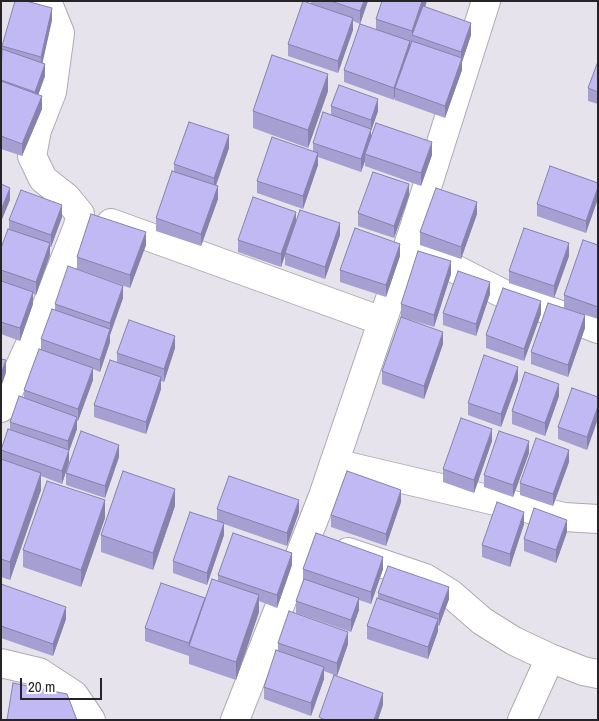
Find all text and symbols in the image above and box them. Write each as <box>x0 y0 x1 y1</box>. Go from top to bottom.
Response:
scale bar <box>22 668 105 700</box>
text: 20 m <box>28 676 55 697</box>

